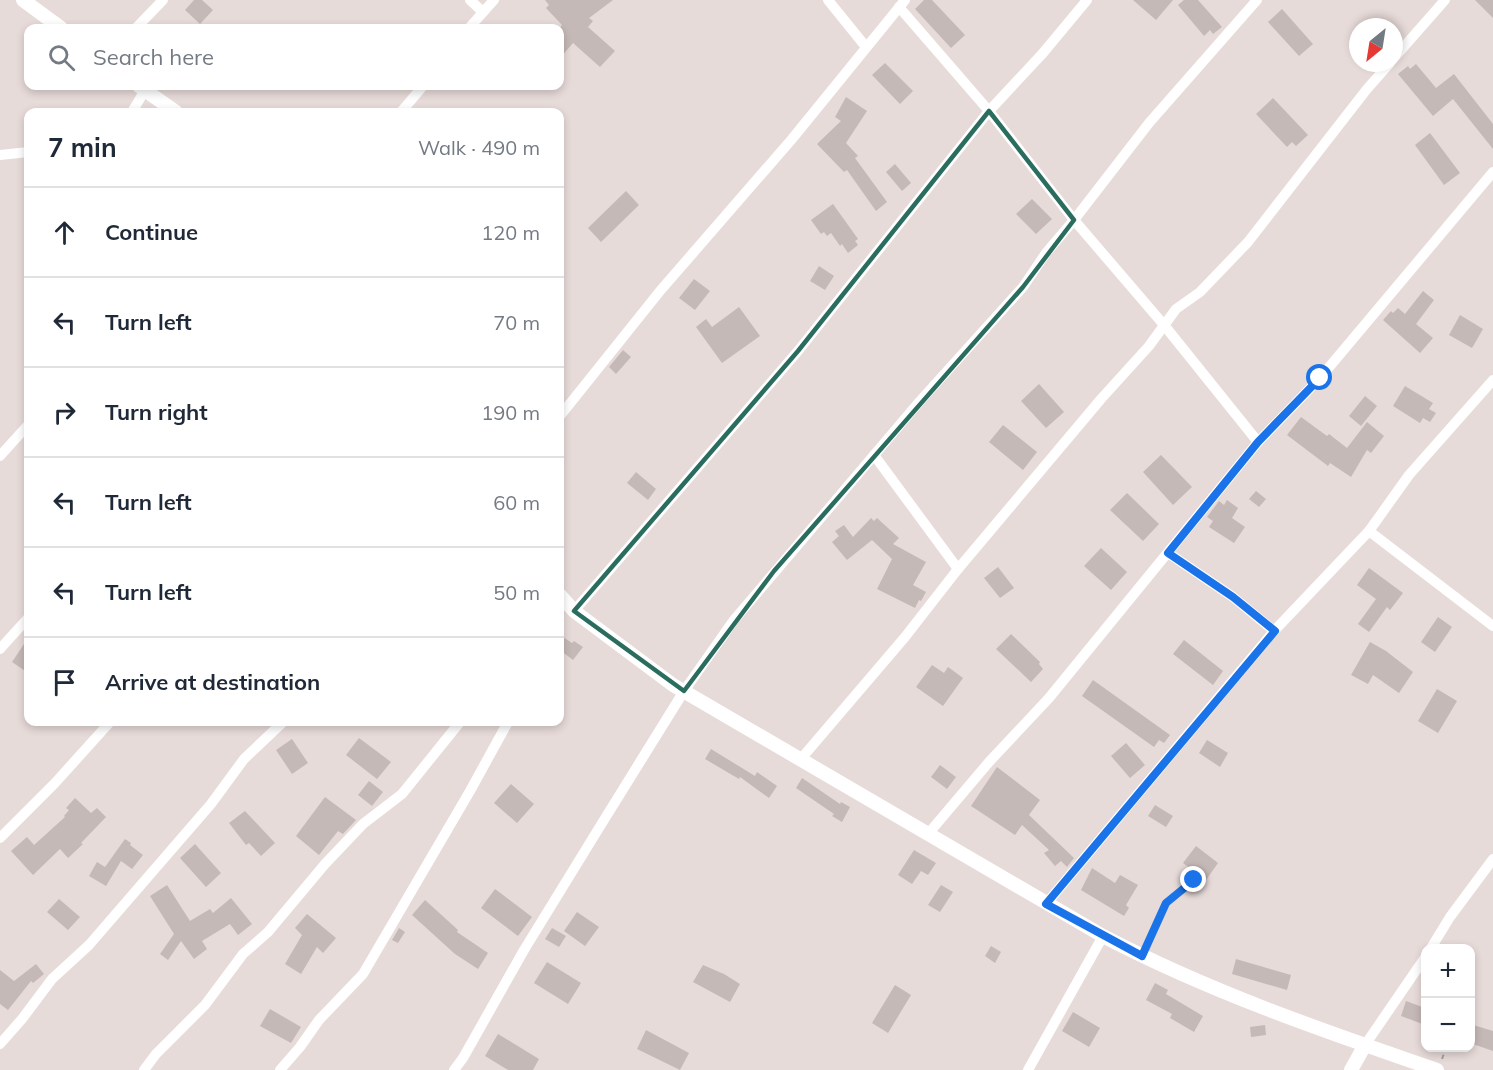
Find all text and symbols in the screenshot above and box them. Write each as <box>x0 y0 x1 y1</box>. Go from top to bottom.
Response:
north arrow <box>1349 18 1403 72</box>
search box <box>24 24 564 90</box>
icon: search <box>45 41 78 74</box>
text: Search here <box>93 43 214 71</box>
text: 7 min <box>48 131 117 164</box>
text: Walk · 490 m <box>418 135 540 160</box>
icon: ahead <box>48 216 81 249</box>
text: Continue <box>105 218 198 246</box>
text: 120 m <box>481 220 540 245</box>
icon: left <box>48 306 81 339</box>
text: Turn left <box>105 308 192 336</box>
text: 70 m <box>493 310 540 335</box>
route start <box>1306 364 1332 390</box>
icon: right <box>48 396 81 429</box>
text: Turn right <box>105 398 208 426</box>
text: 190 m <box>481 400 540 425</box>
icon: left <box>48 486 81 519</box>
text: Turn left <box>105 488 192 516</box>
text: 60 m <box>493 490 540 515</box>
icon: left <box>48 576 81 609</box>
text: Turn left <box>105 578 192 606</box>
text: 50 m <box>493 580 540 605</box>
icon: arrive <box>48 666 81 699</box>
text: Arrive at destination <box>105 668 320 696</box>
route end <box>1180 866 1206 892</box>
map controls <box>1421 944 1475 1052</box>
button: + <box>1421 944 1475 998</box>
button: − <box>1421 998 1475 1052</box>

